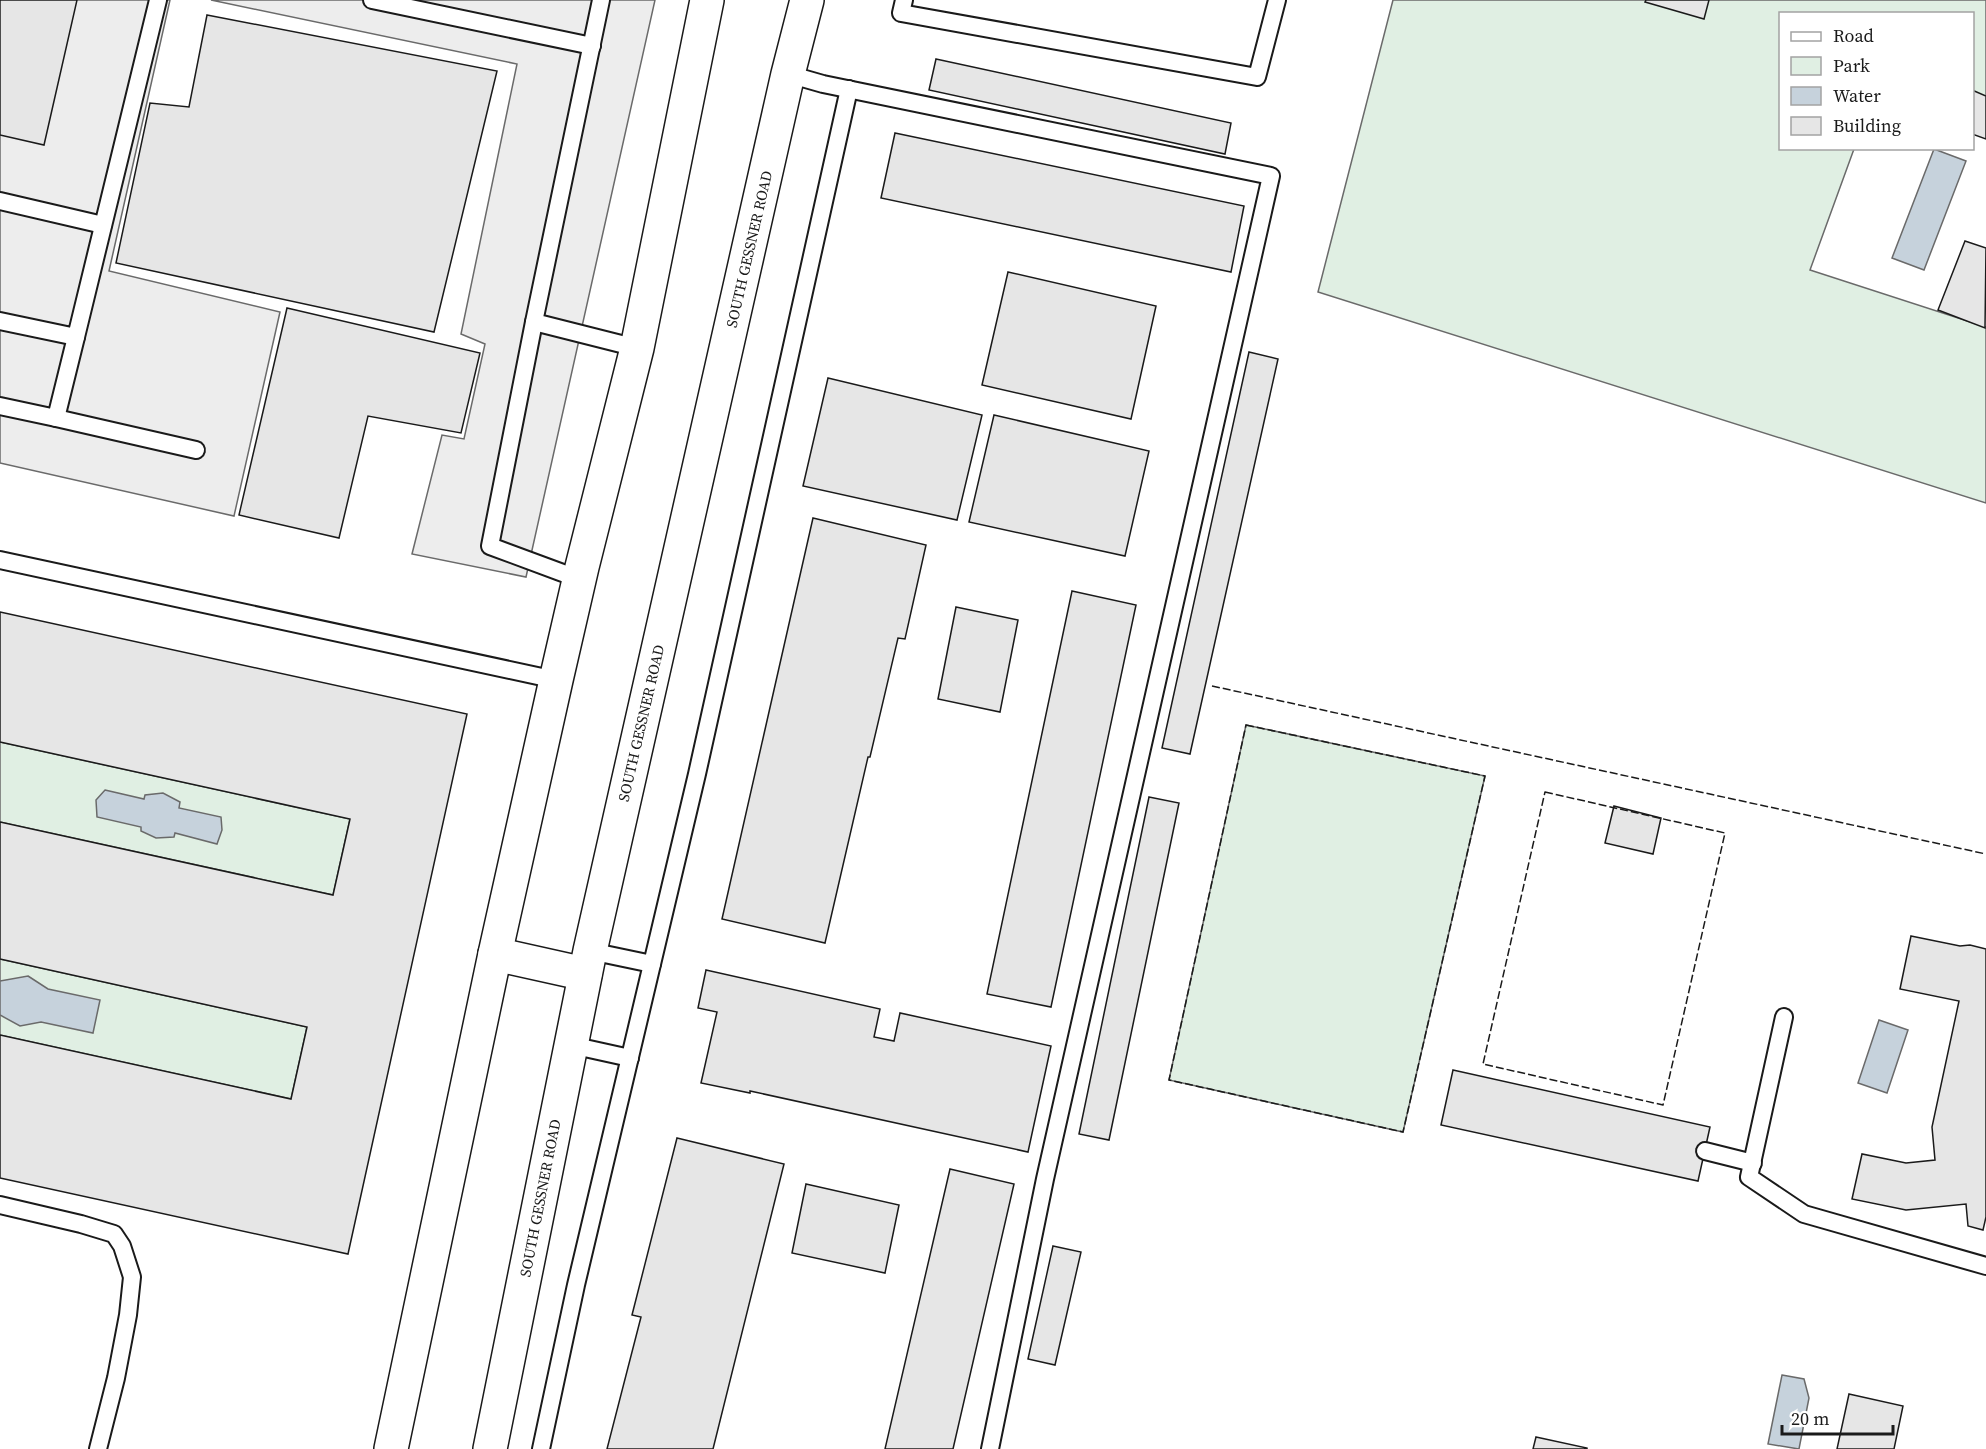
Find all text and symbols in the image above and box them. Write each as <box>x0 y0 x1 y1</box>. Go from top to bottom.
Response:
legend <box>1779 12 1974 150</box>
text: Road <box>1833 23 1874 48</box>
text: Park <box>1833 53 1870 78</box>
text: Water <box>1833 83 1881 108</box>
text: Building <box>1833 113 1901 138</box>
street label: SOUTH GESSNER ROAD <box>721 168 777 330</box>
street label: SOUTH GESSNER ROAD <box>613 642 669 804</box>
street label: SOUTH GESSNER ROAD <box>514 1117 566 1279</box>
scale bar <box>1782 1398 1893 1436</box>
text: 20 m <box>1791 1406 1829 1431</box>

